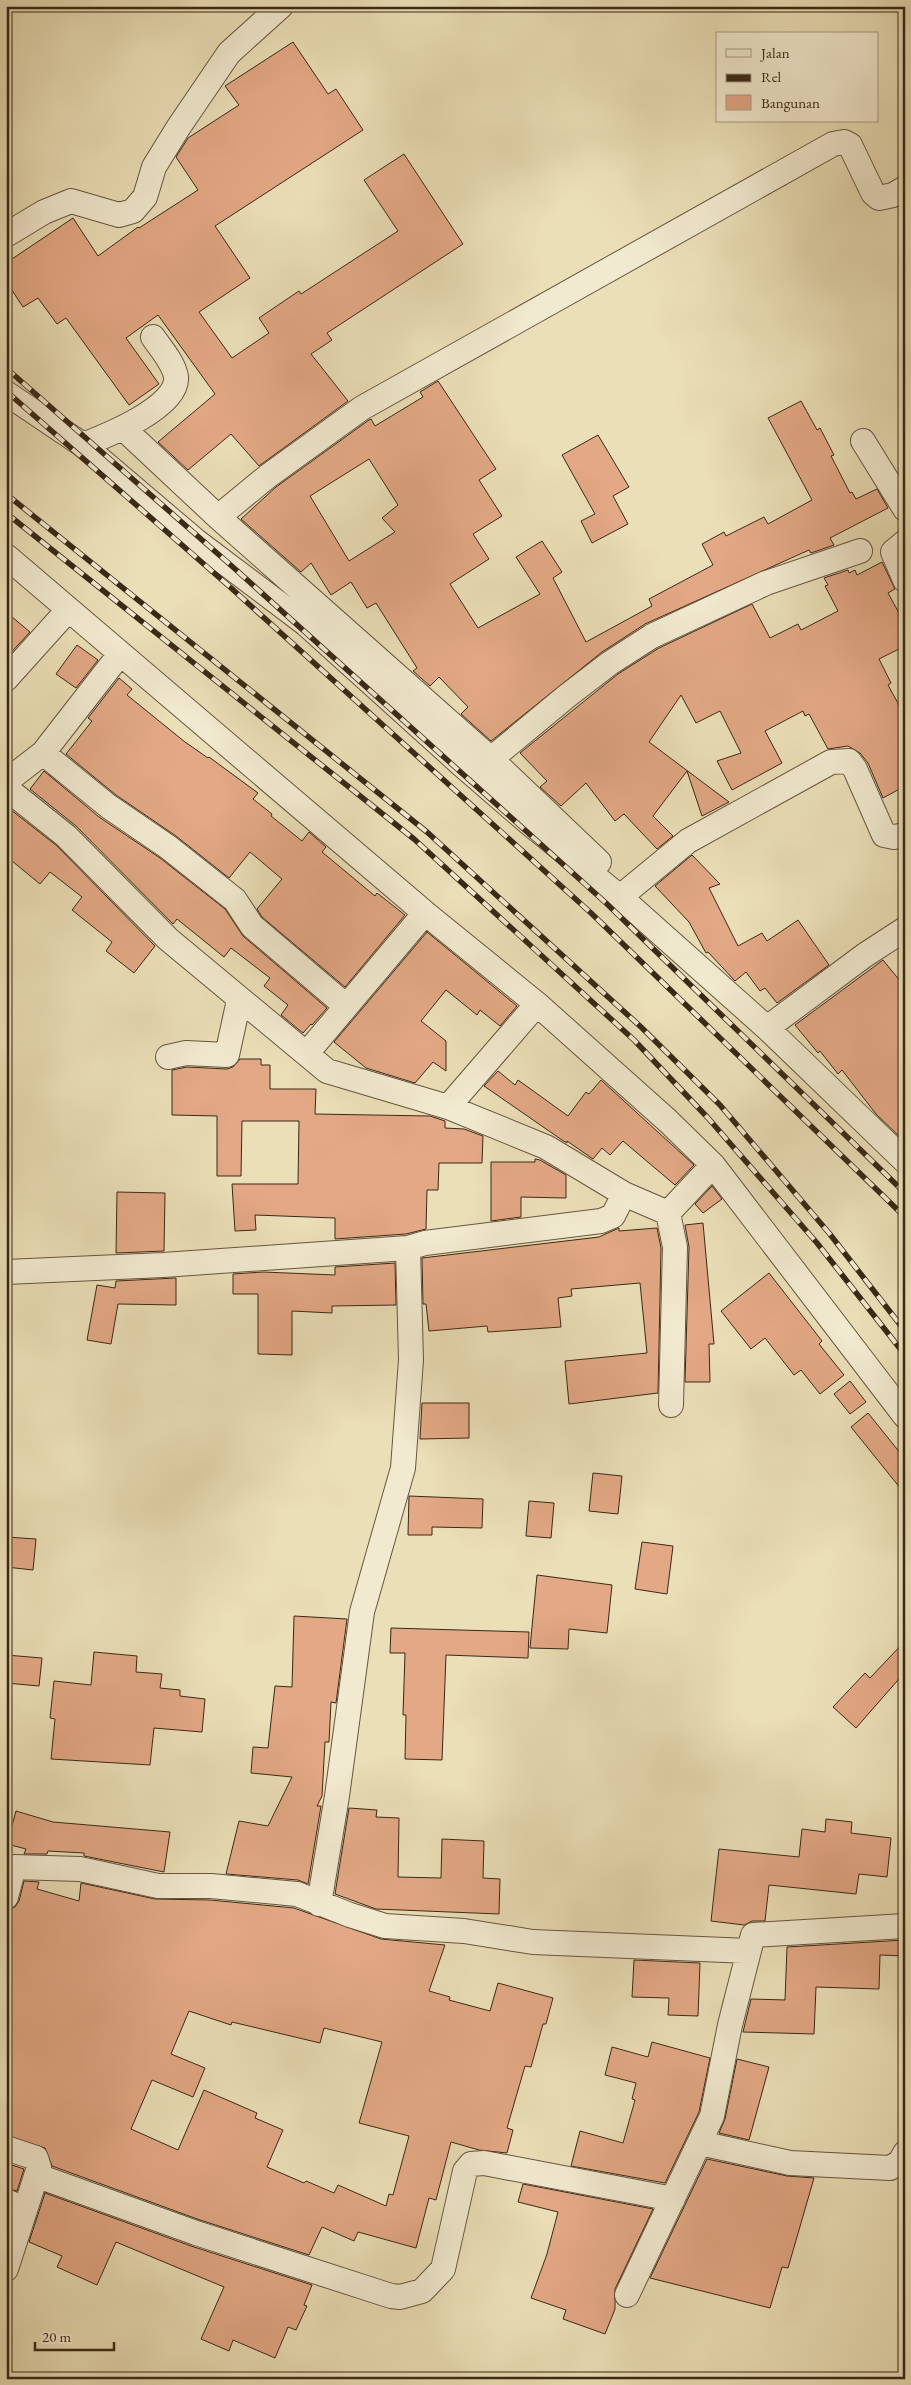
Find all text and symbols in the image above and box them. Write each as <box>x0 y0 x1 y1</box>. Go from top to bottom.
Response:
legend <box>716 32 878 122</box>
text: Jalan <box>759 43 790 62</box>
text: Rel <box>761 67 782 86</box>
text: Bangunan <box>761 93 820 112</box>
scale bar <box>35 2320 114 2352</box>
text: 20 m <box>42 2327 71 2346</box>

